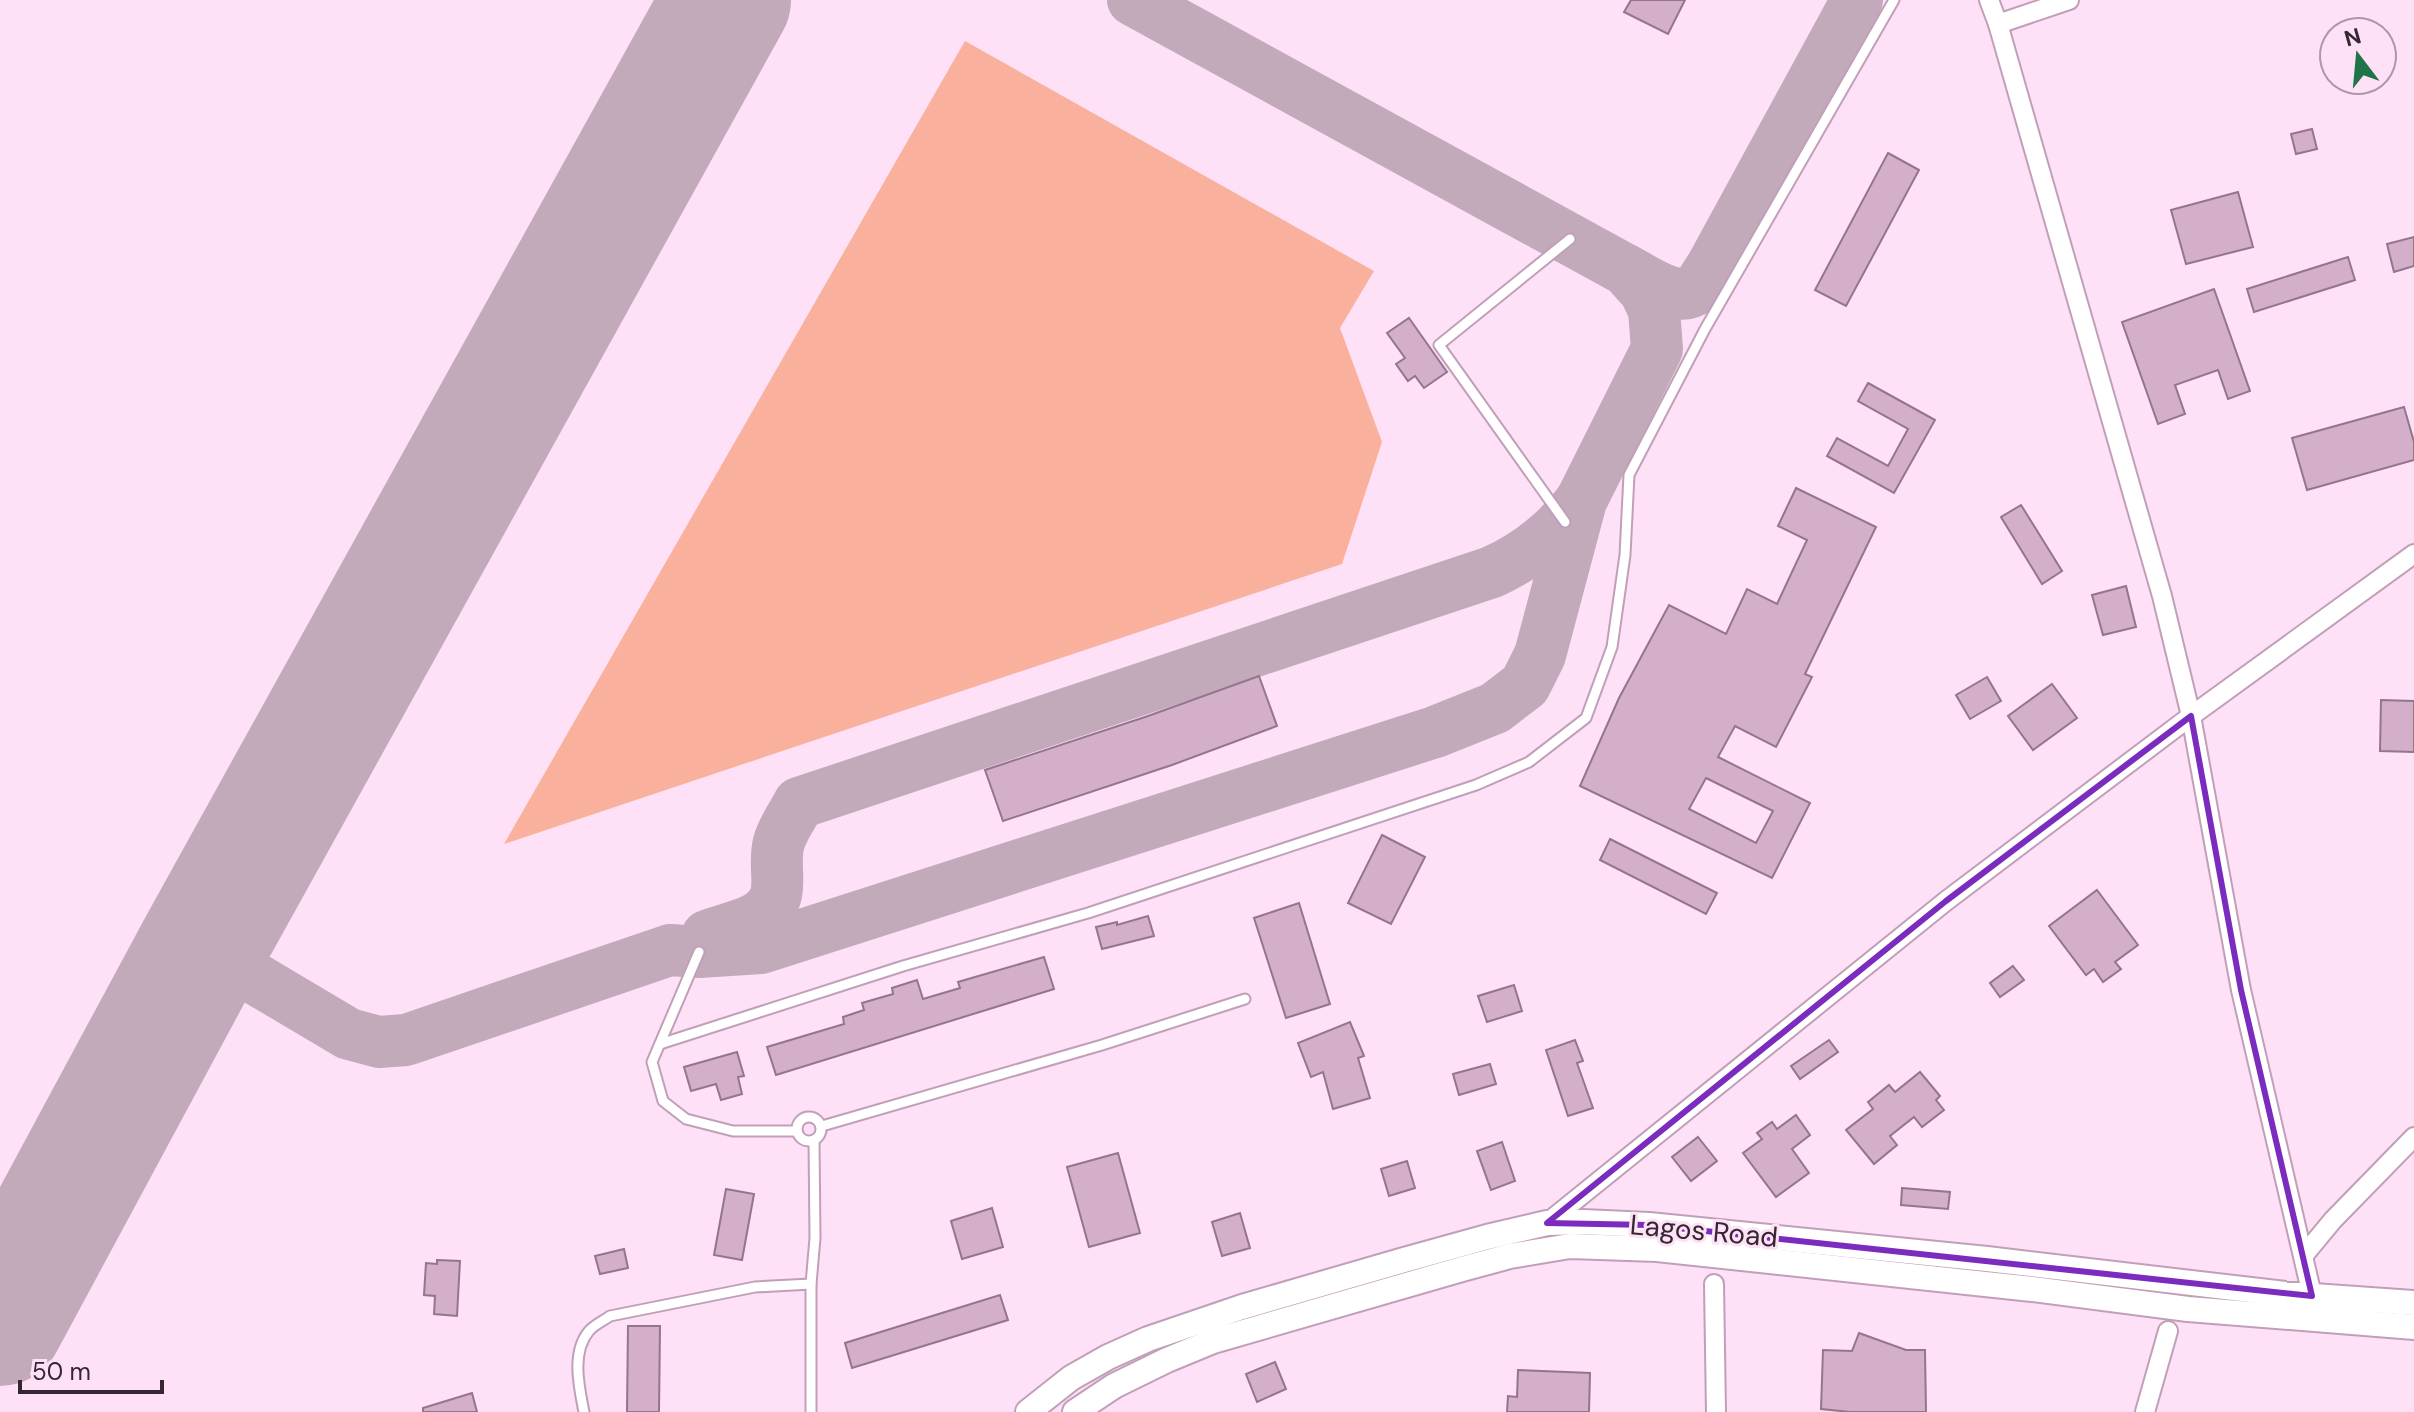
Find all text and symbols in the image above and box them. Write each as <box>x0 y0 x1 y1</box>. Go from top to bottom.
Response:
north arrow <box>2318 16 2398 96</box>
text: N <box>2341 21 2364 53</box>
street label: Lagos Road <box>1628 1206 1780 1256</box>
scale bar <box>20 1344 162 1394</box>
text: 50 m <box>32 1356 91 1387</box>

